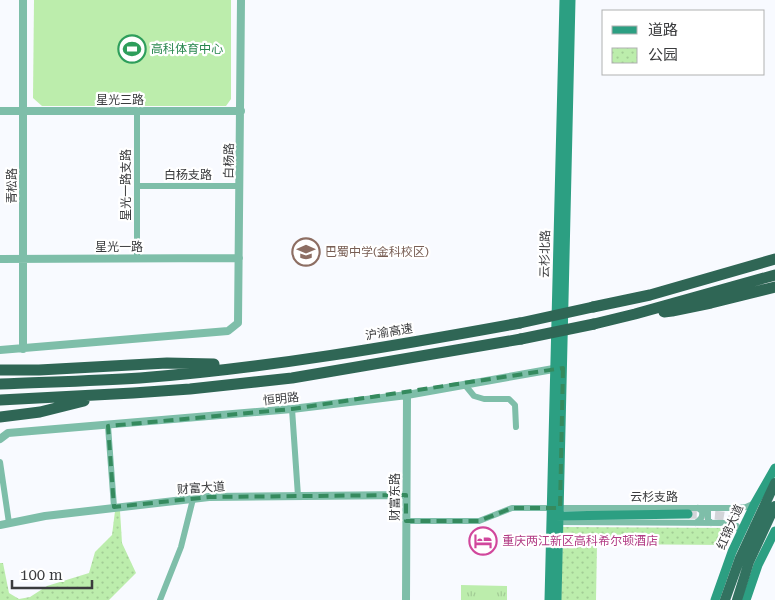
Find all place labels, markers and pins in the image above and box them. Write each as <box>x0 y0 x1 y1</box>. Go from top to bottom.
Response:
sports icon: 高科体育中心 <box>117 34 147 64</box>
place label: 高科体育中心 <box>151 42 223 56</box>
school or university icon: 巴蜀中学(金科校区) <box>291 237 321 267</box>
place label: 巴蜀中学(金科校区) <box>325 245 429 259</box>
hotel icon: 重庆两江新区高科希尔顿酒店 <box>468 526 498 556</box>
place label: 重庆两江新区高科希尔顿酒店 <box>502 534 658 548</box>

